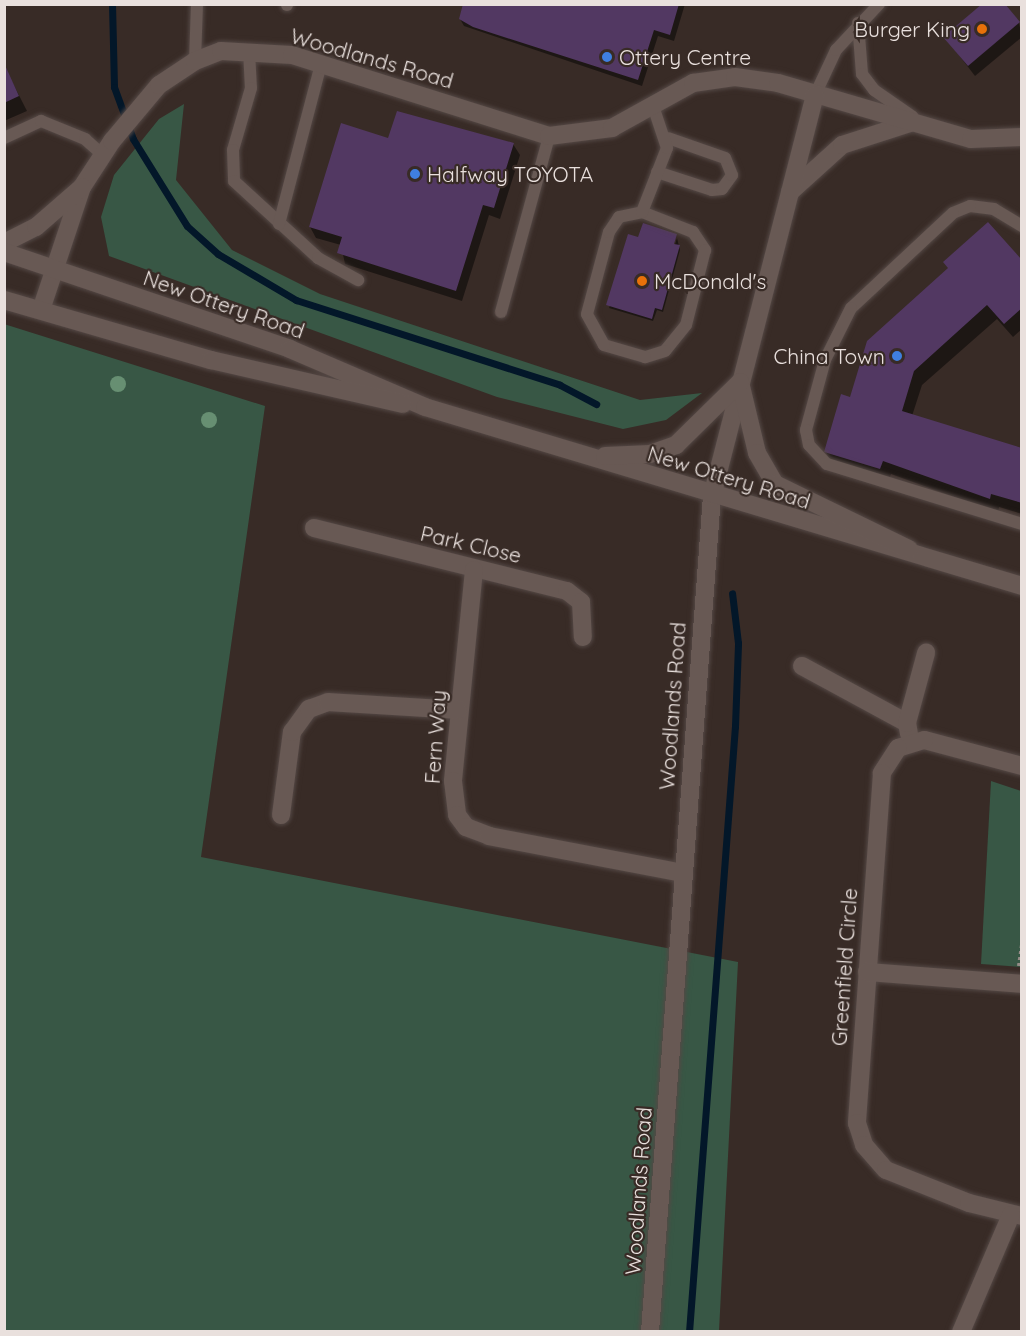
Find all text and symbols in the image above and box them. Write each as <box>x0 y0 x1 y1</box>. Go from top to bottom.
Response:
place label: Burger King <box>854 16 970 42</box>
marker: Burger King <box>975 22 989 36</box>
street label: Woodlands Road <box>288 23 456 93</box>
place label: Ottery Centre <box>619 44 751 70</box>
marker: Ottery Centre <box>600 50 614 64</box>
place label: Halfway TOYOTA <box>427 161 593 187</box>
marker: Halfway TOYOTA <box>408 167 422 181</box>
street label: New Ottery Road <box>140 265 308 343</box>
place label: McDonald's <box>654 268 766 294</box>
marker: McDonald's <box>635 274 649 288</box>
place label: China Town <box>773 343 885 369</box>
marker: China Town <box>890 349 904 363</box>
street label: New Ottery Road <box>645 440 813 514</box>
street label: Park Close <box>418 520 524 568</box>
street label: Woodlands Road <box>654 621 690 791</box>
street label: Fern Way <box>419 689 451 785</box>
street label: Greenfield Circle <box>826 887 862 1047</box>
street label: Woodlands Road <box>620 1106 656 1276</box>

